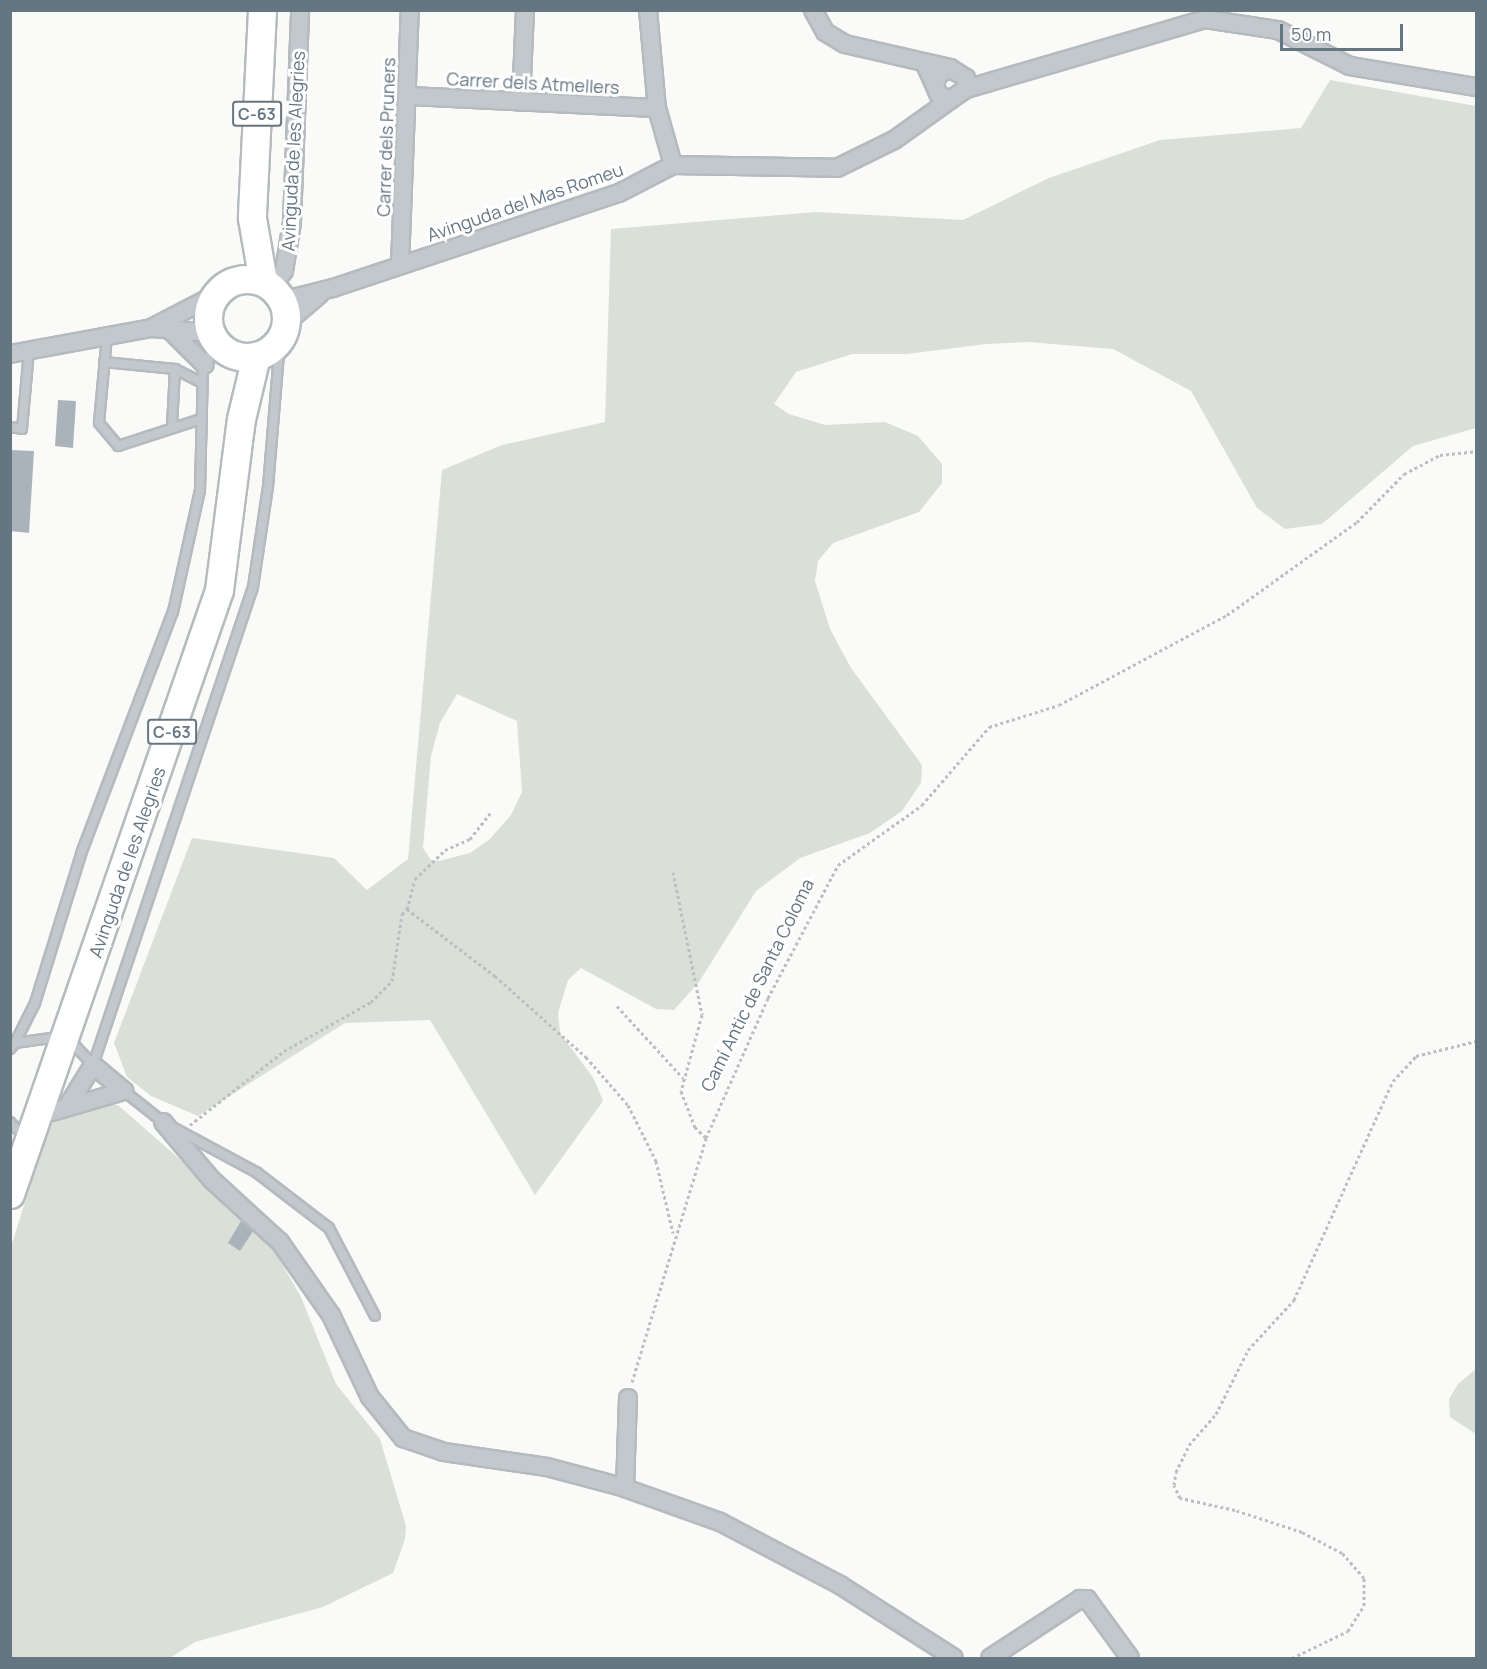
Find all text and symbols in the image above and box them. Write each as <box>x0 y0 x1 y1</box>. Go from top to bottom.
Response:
scale bar <box>1283 12 1406 50</box>
text: 50 m <box>1291 22 1331 46</box>
street label: Avinguda de les Alegries <box>277 50 309 252</box>
street label: Carrer dels Pruners <box>372 57 400 217</box>
street label: Carrer dels Atmellers <box>446 68 620 98</box>
road number: C-63 <box>232 101 282 127</box>
street label: Avinguda del Mas Romeu <box>424 158 626 246</box>
road number: C-63 <box>146 719 198 745</box>
street label: Avinguda de les Alegries <box>84 764 170 960</box>
street label: Camí Antic de Santa Coloma <box>696 875 818 1095</box>

